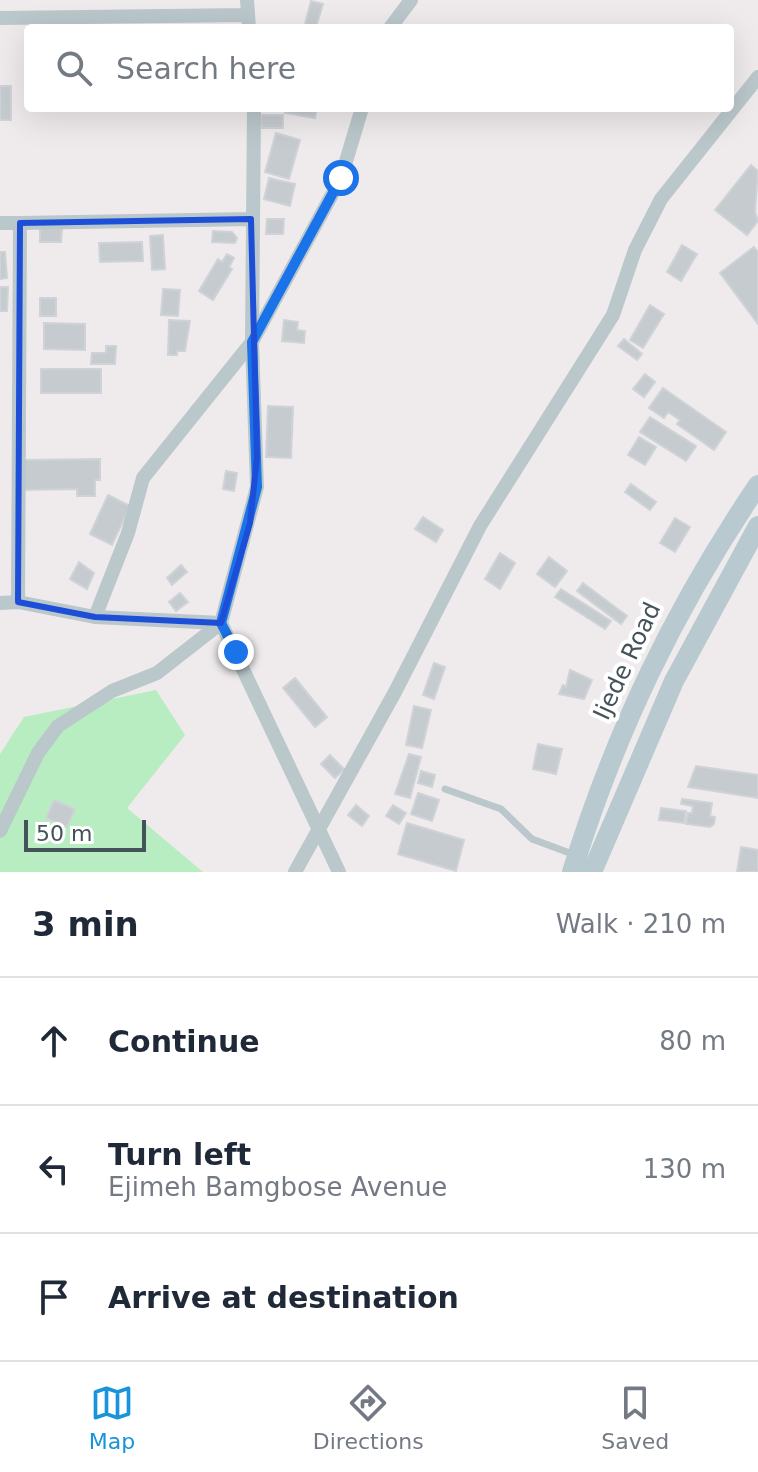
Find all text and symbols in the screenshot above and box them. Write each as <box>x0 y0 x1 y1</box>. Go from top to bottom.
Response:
search box <box>24 24 734 112</box>
icon: search <box>52 46 96 90</box>
text: Search here <box>116 51 296 86</box>
route start <box>323 160 359 196</box>
street label: Ijede Road <box>588 598 666 724</box>
route end <box>218 634 254 670</box>
scale bar <box>24 816 146 852</box>
text: 50 m <box>36 821 92 846</box>
text: 3 min <box>32 904 139 944</box>
text: Walk · 210 m <box>556 909 726 939</box>
icon: ahead <box>32 1019 76 1063</box>
text: Continue <box>108 1024 260 1059</box>
text: 80 m <box>659 1026 726 1056</box>
text: Turn left <box>108 1137 251 1172</box>
icon: left <box>32 1147 76 1191</box>
text: 130 m <box>643 1154 726 1184</box>
text: Ejimeh Bamgbose Avenue <box>108 1172 447 1202</box>
icon: arrive <box>32 1275 76 1319</box>
text: Arrive at destination <box>108 1280 459 1315</box>
tab: Map <box>89 1381 135 1454</box>
tab: Directions <box>313 1381 424 1454</box>
tab: Saved <box>601 1381 669 1454</box>

